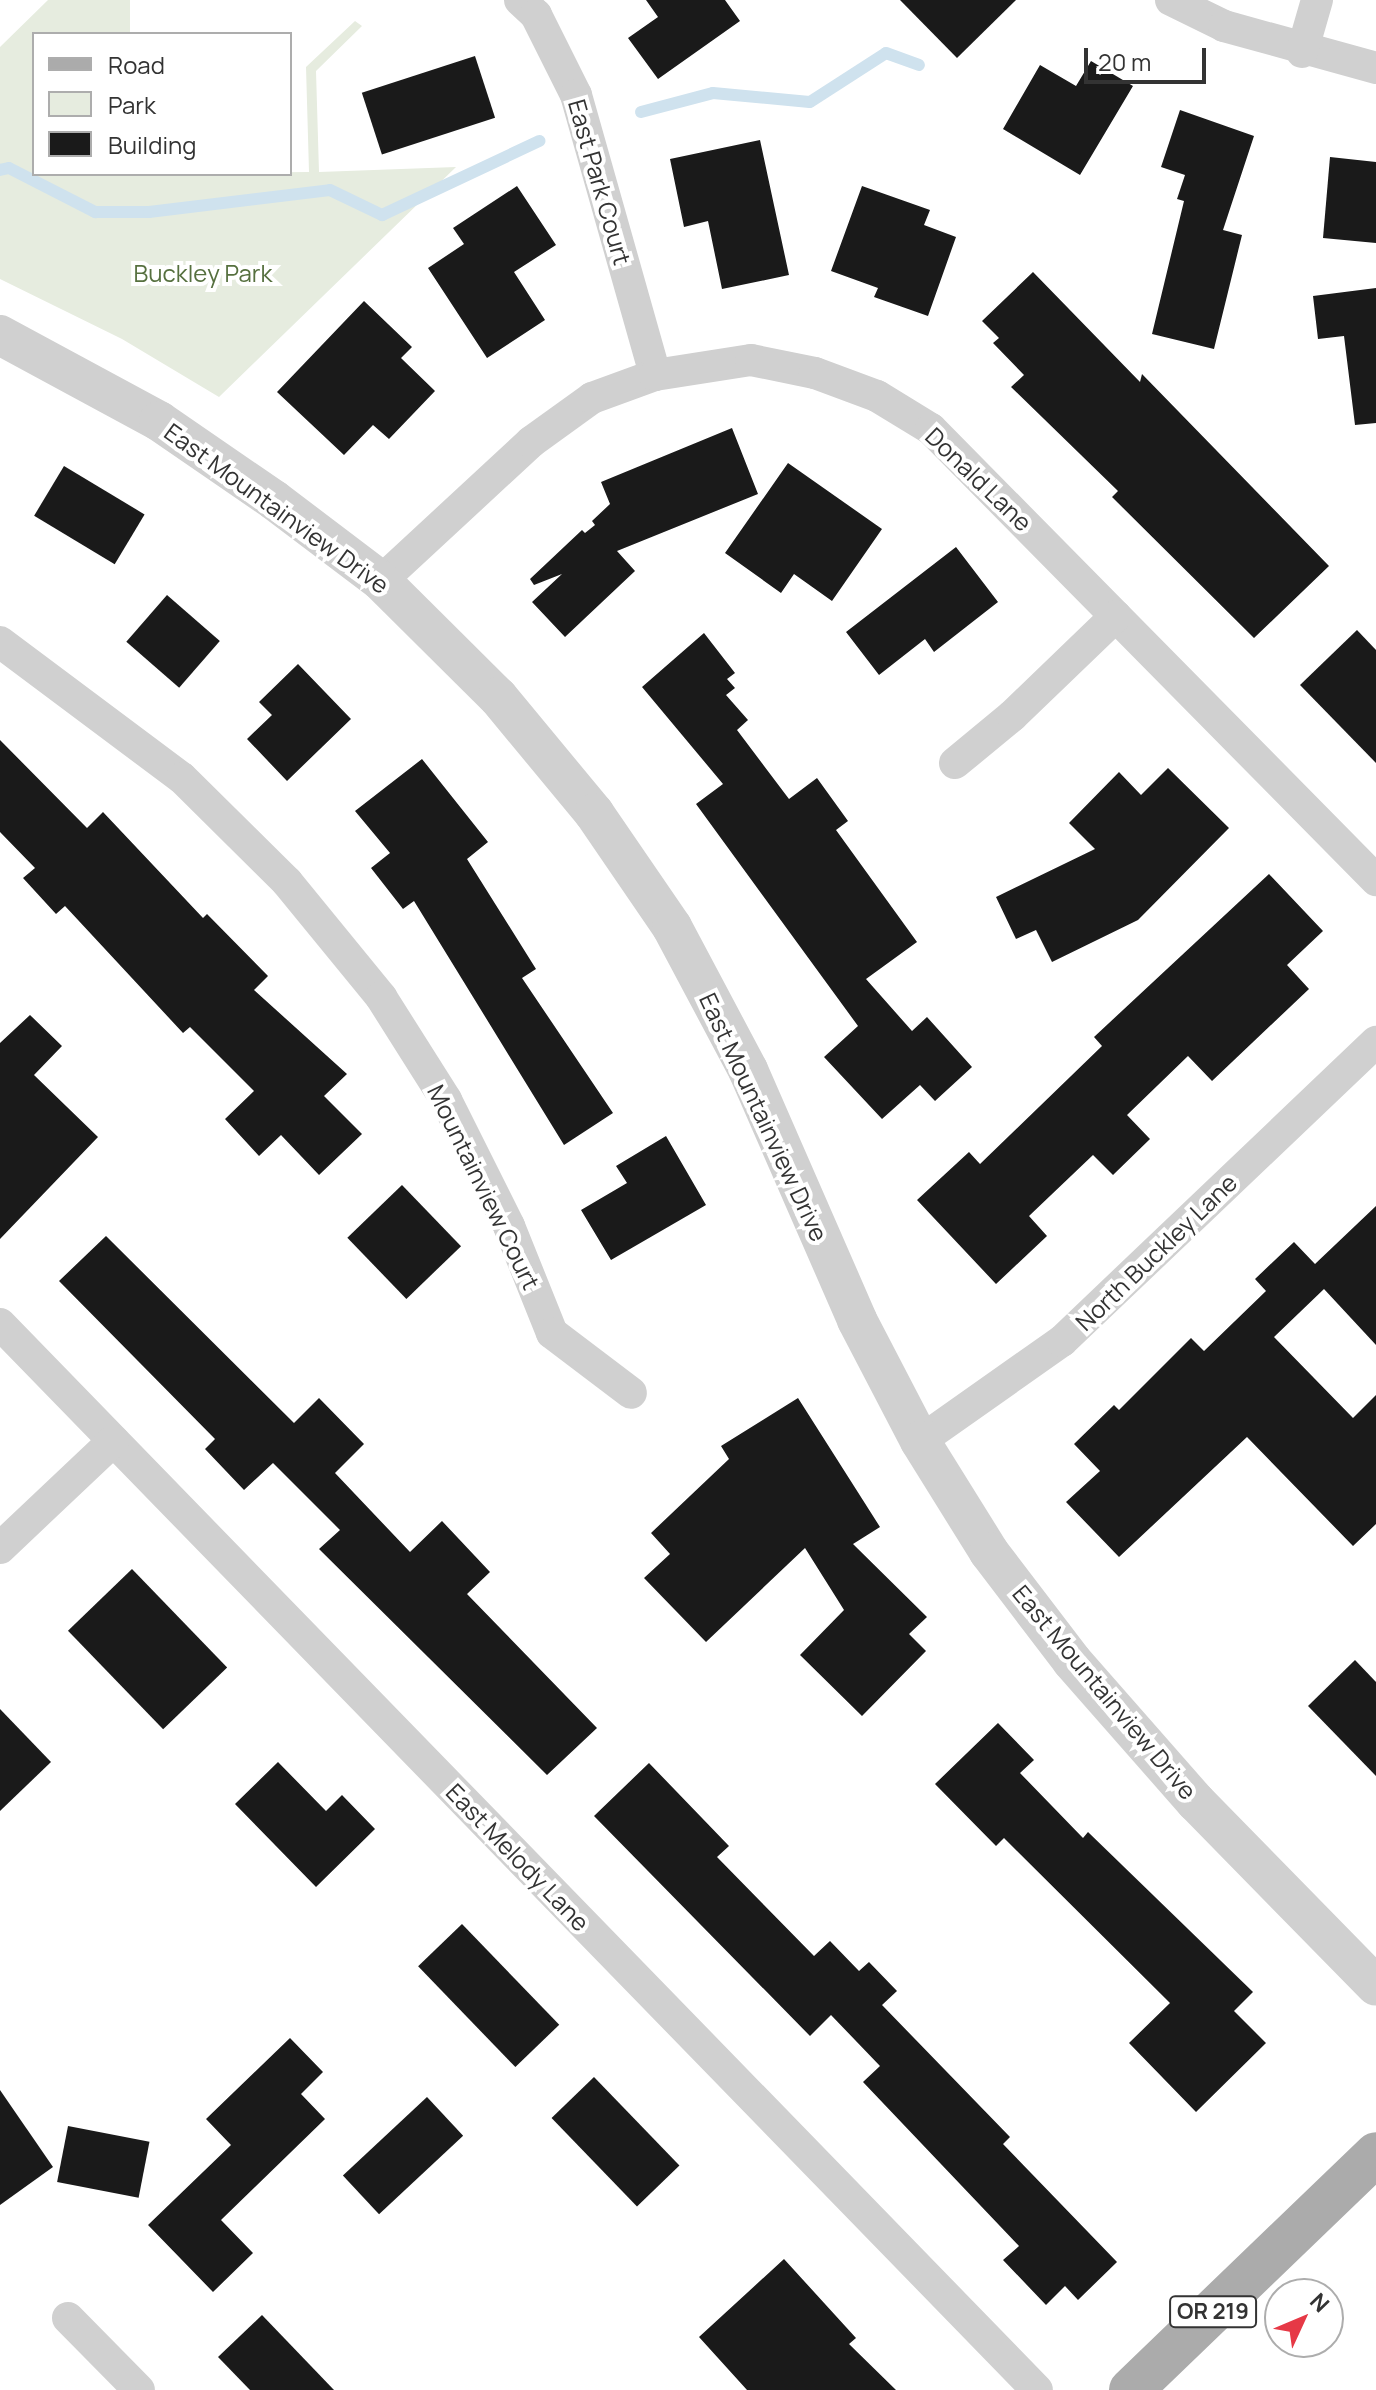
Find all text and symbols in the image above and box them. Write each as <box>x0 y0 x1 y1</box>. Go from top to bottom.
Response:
legend <box>32 32 292 176</box>
scale bar <box>1088 32 1210 82</box>
text: 20 m <box>1098 45 1151 78</box>
text: Road <box>108 48 165 81</box>
text: Park <box>108 88 156 121</box>
street label: East Park Court <box>563 96 637 268</box>
text: Building <box>108 128 196 161</box>
park label: Buckley Park <box>134 259 272 287</box>
street label: East Mountainview Drive <box>159 417 395 599</box>
street label: Donald Lane <box>920 421 1038 537</box>
street label: East Mountainview Drive <box>694 988 834 1246</box>
street label: Mountainview Court <box>422 1080 546 1294</box>
street label: North Buckley Lane <box>1069 1168 1243 1336</box>
street label: East Mountainview Drive <box>1007 1579 1203 1805</box>
street label: East Melody Lane <box>440 1777 596 1937</box>
north arrow <box>1264 2278 1344 2358</box>
text: N <box>1304 2287 1336 2319</box>
road number: OR 219 <box>1169 2294 1257 2330</box>

